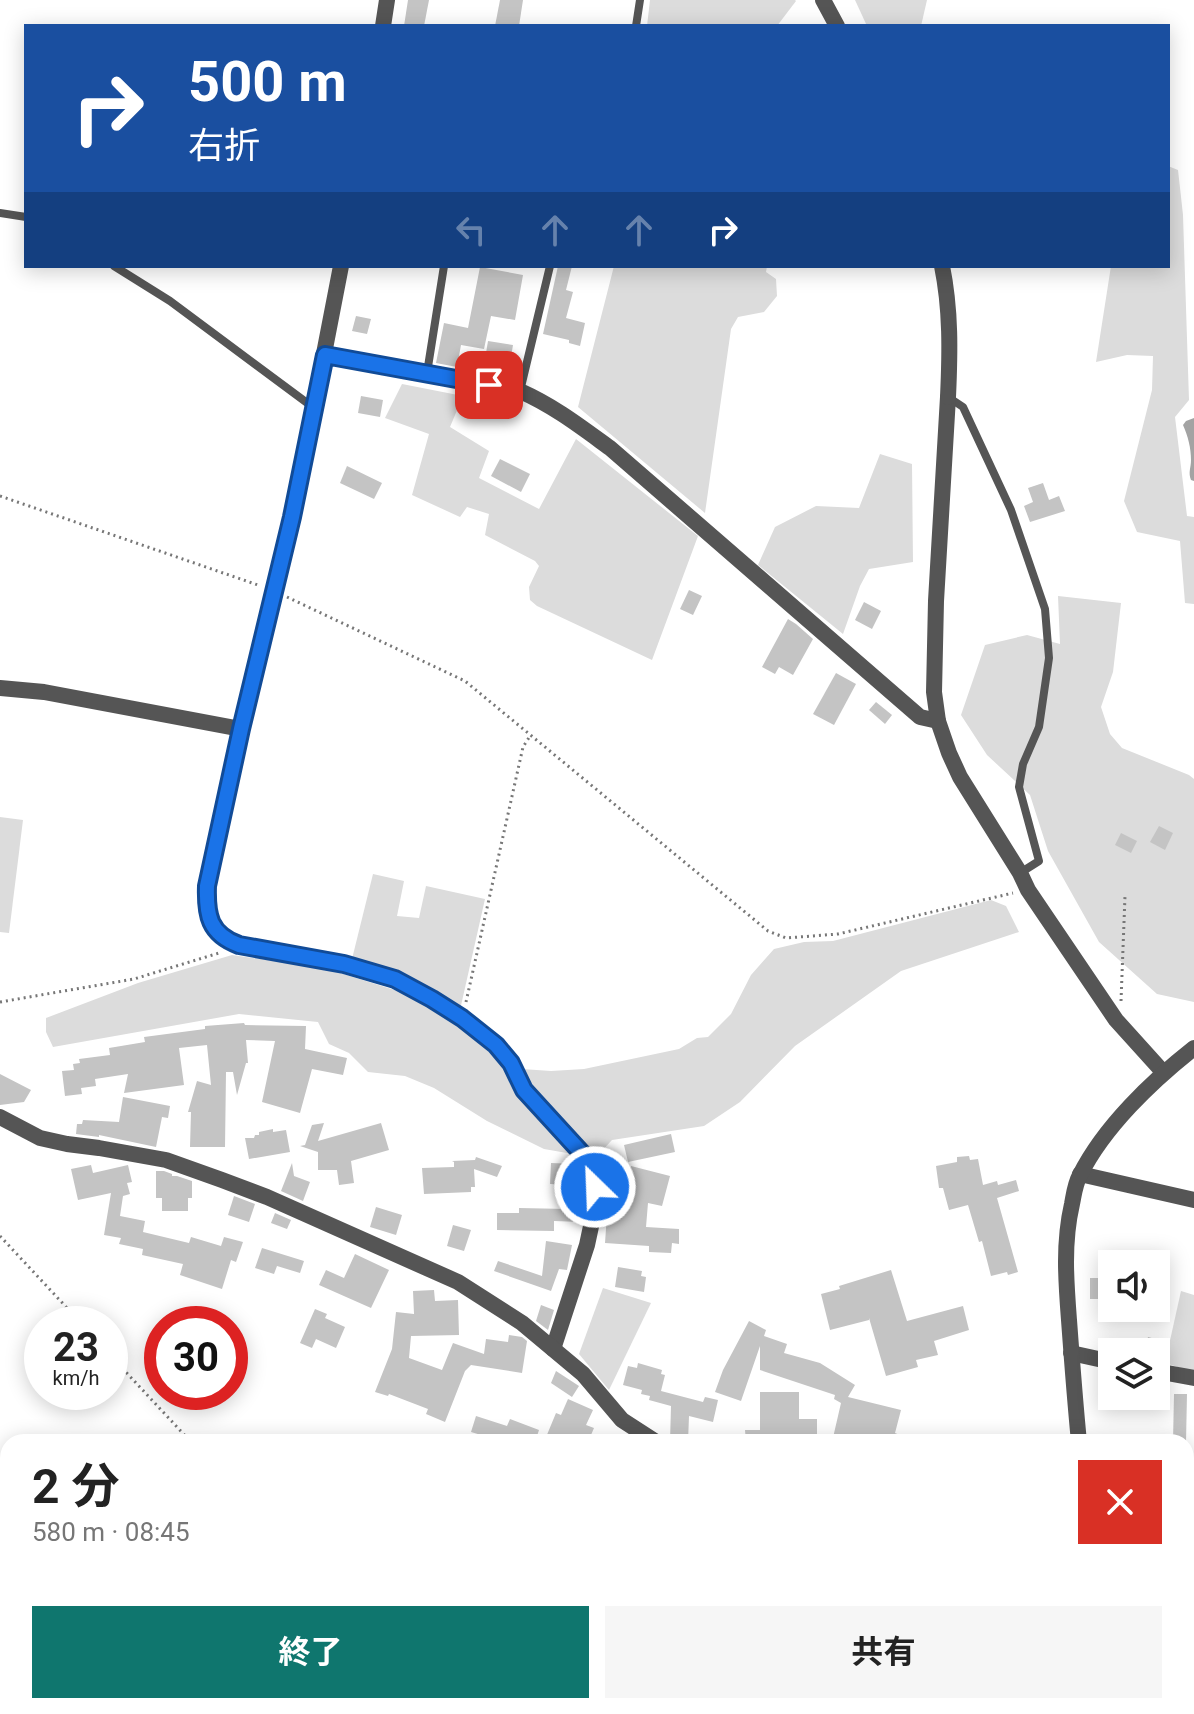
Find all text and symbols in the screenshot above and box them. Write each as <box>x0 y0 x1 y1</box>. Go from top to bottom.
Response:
text: 500 m <box>188 49 347 115</box>
icon: right <box>56 56 160 160</box>
text: 右折 <box>188 125 260 167</box>
icon: left <box>449 208 493 252</box>
icon: ahead <box>533 208 577 252</box>
icon: ahead <box>617 208 661 252</box>
icon: right <box>701 208 745 252</box>
pin <box>455 351 523 419</box>
icon: arrive <box>467 363 511 407</box>
position arrow <box>553 1145 637 1229</box>
map controls <box>1098 1250 1170 1410</box>
button: sound <box>1098 1250 1170 1322</box>
speed limit sign: 30 <box>144 1306 248 1410</box>
text: 23 <box>53 1324 99 1371</box>
button: layers <box>1098 1338 1170 1410</box>
text: km/h <box>53 1366 99 1390</box>
text: 2 分 <box>32 1458 119 1515</box>
button: close <box>1078 1460 1162 1544</box>
text: 580 m · 08:45 <box>32 1517 190 1547</box>
button: 終了 <box>32 1606 589 1698</box>
button: 共有 <box>605 1606 1162 1698</box>

